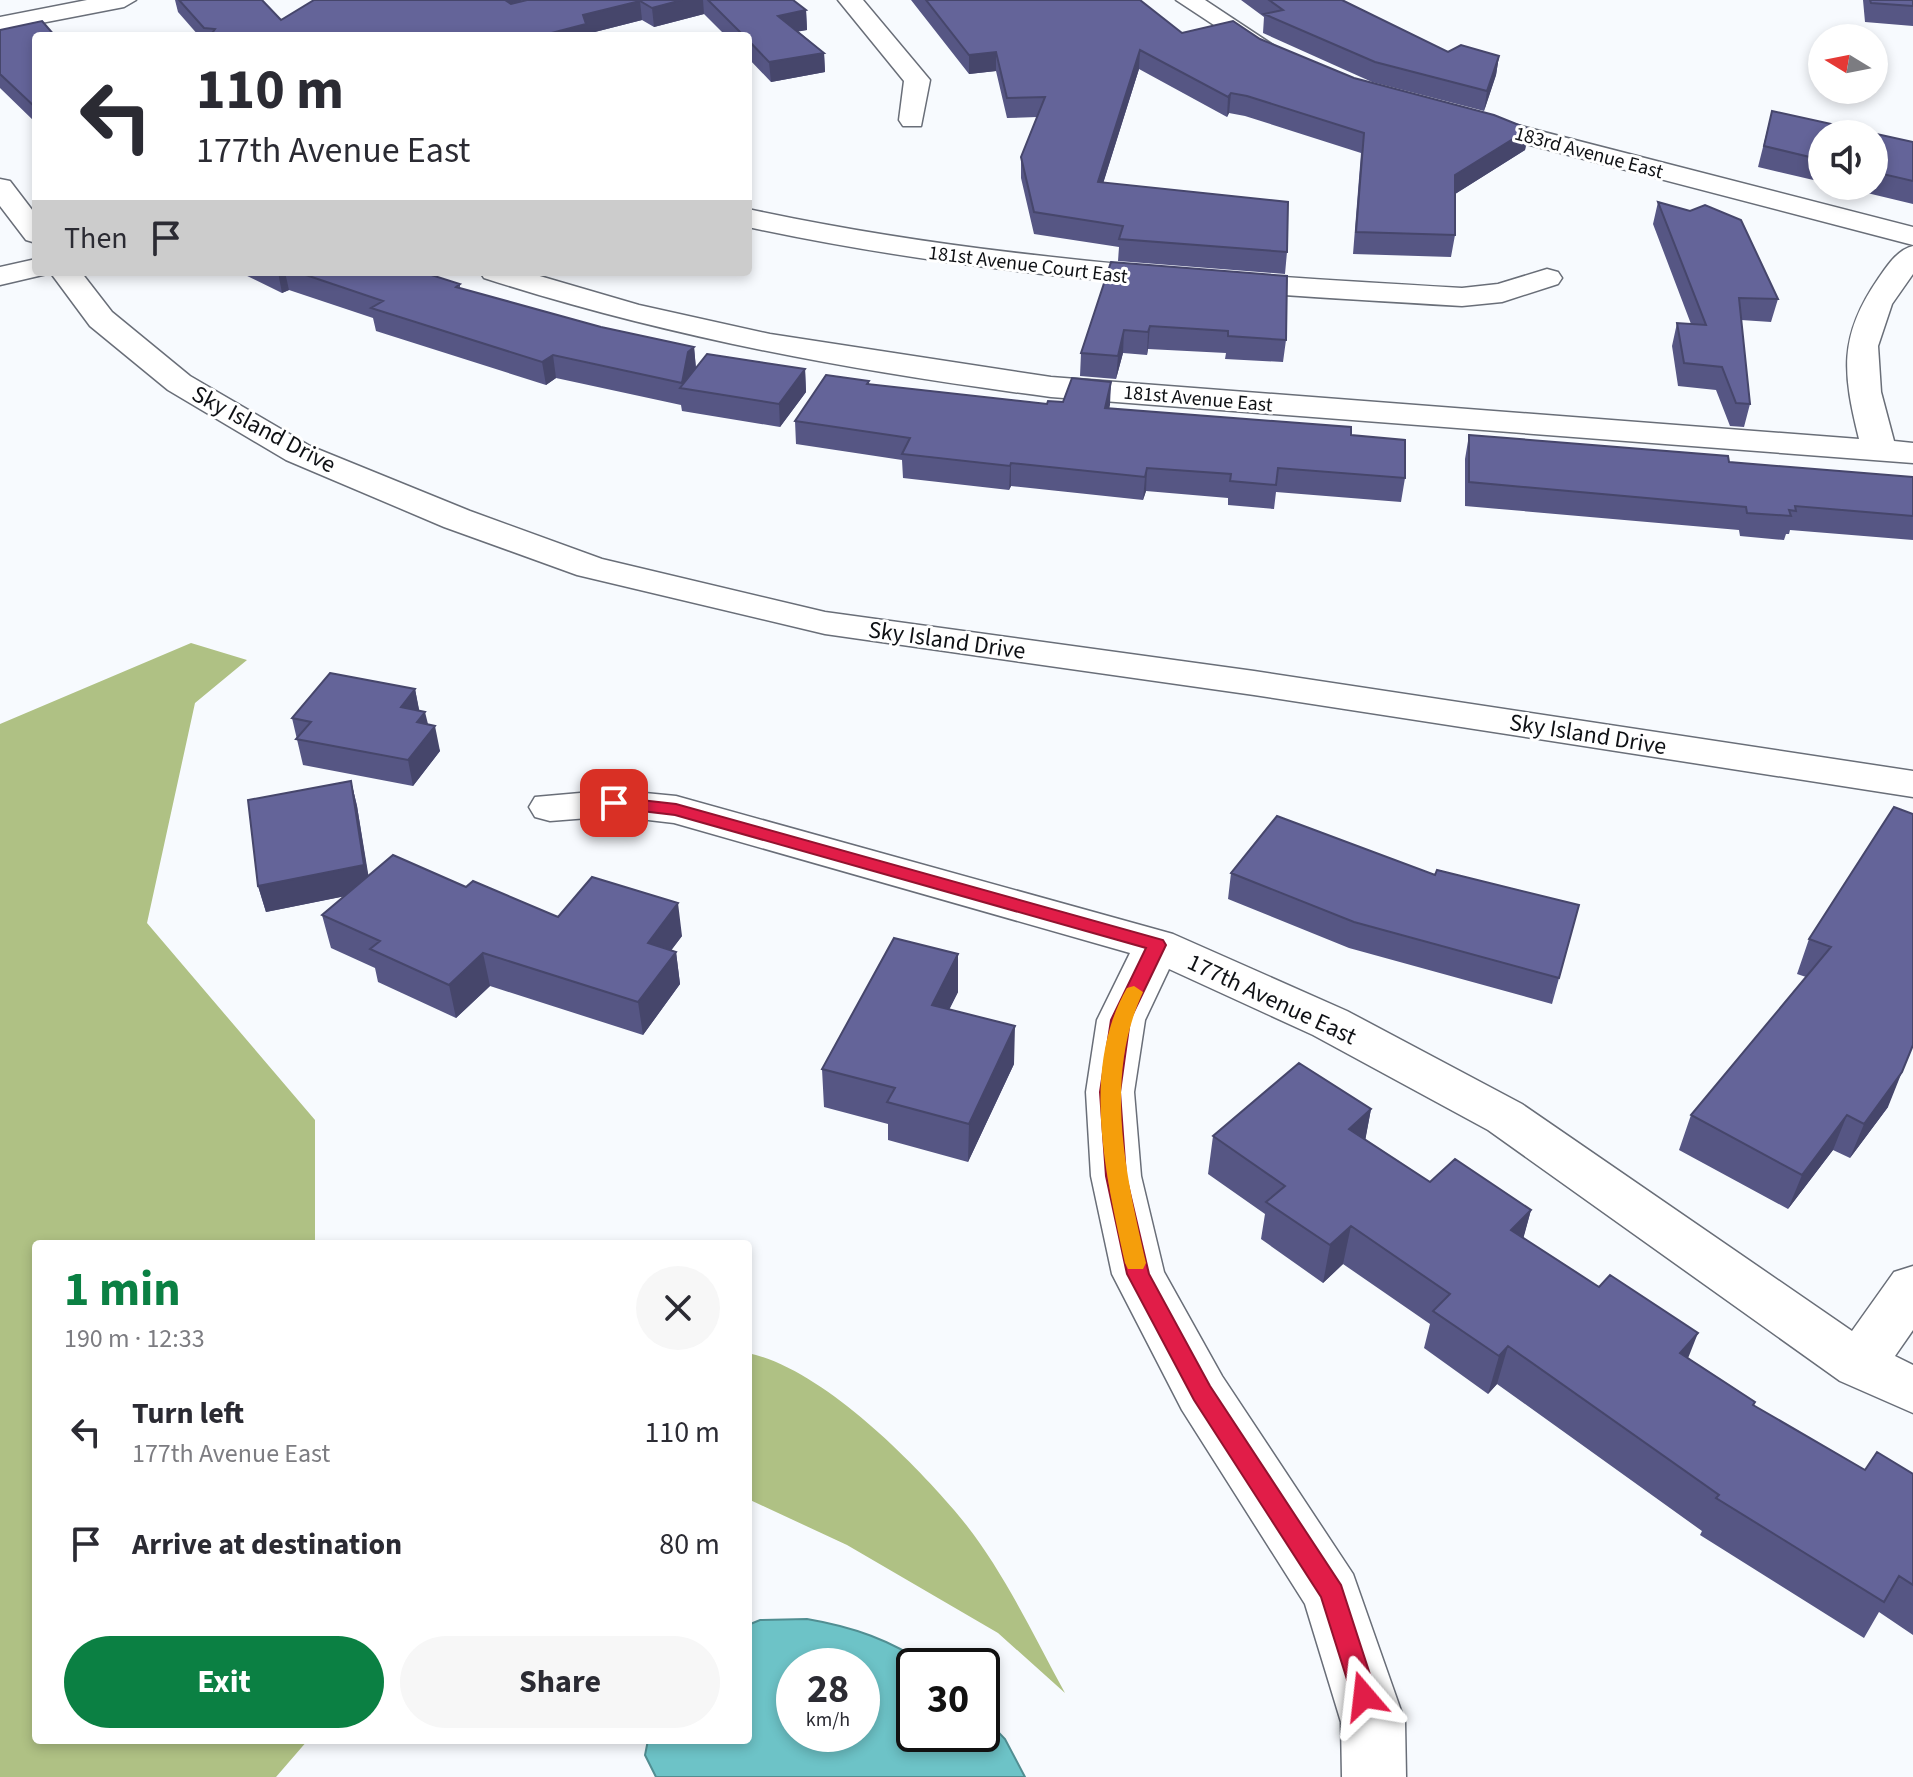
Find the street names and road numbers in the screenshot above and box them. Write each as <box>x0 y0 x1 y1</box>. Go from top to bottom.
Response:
street label: 183rd Avenue East <box>1511 120 1666 186</box>
street label: 181st Avenue Court East <box>927 239 1129 291</box>
street label: Sky Island Drive <box>186 377 342 482</box>
street label: 181st Avenue East <box>1122 379 1274 419</box>
street label: Sky Island Drive <box>866 612 1028 669</box>
street label: Sky Island Drive <box>1507 705 1669 764</box>
street label: 177th Avenue East <box>1181 945 1362 1054</box>

